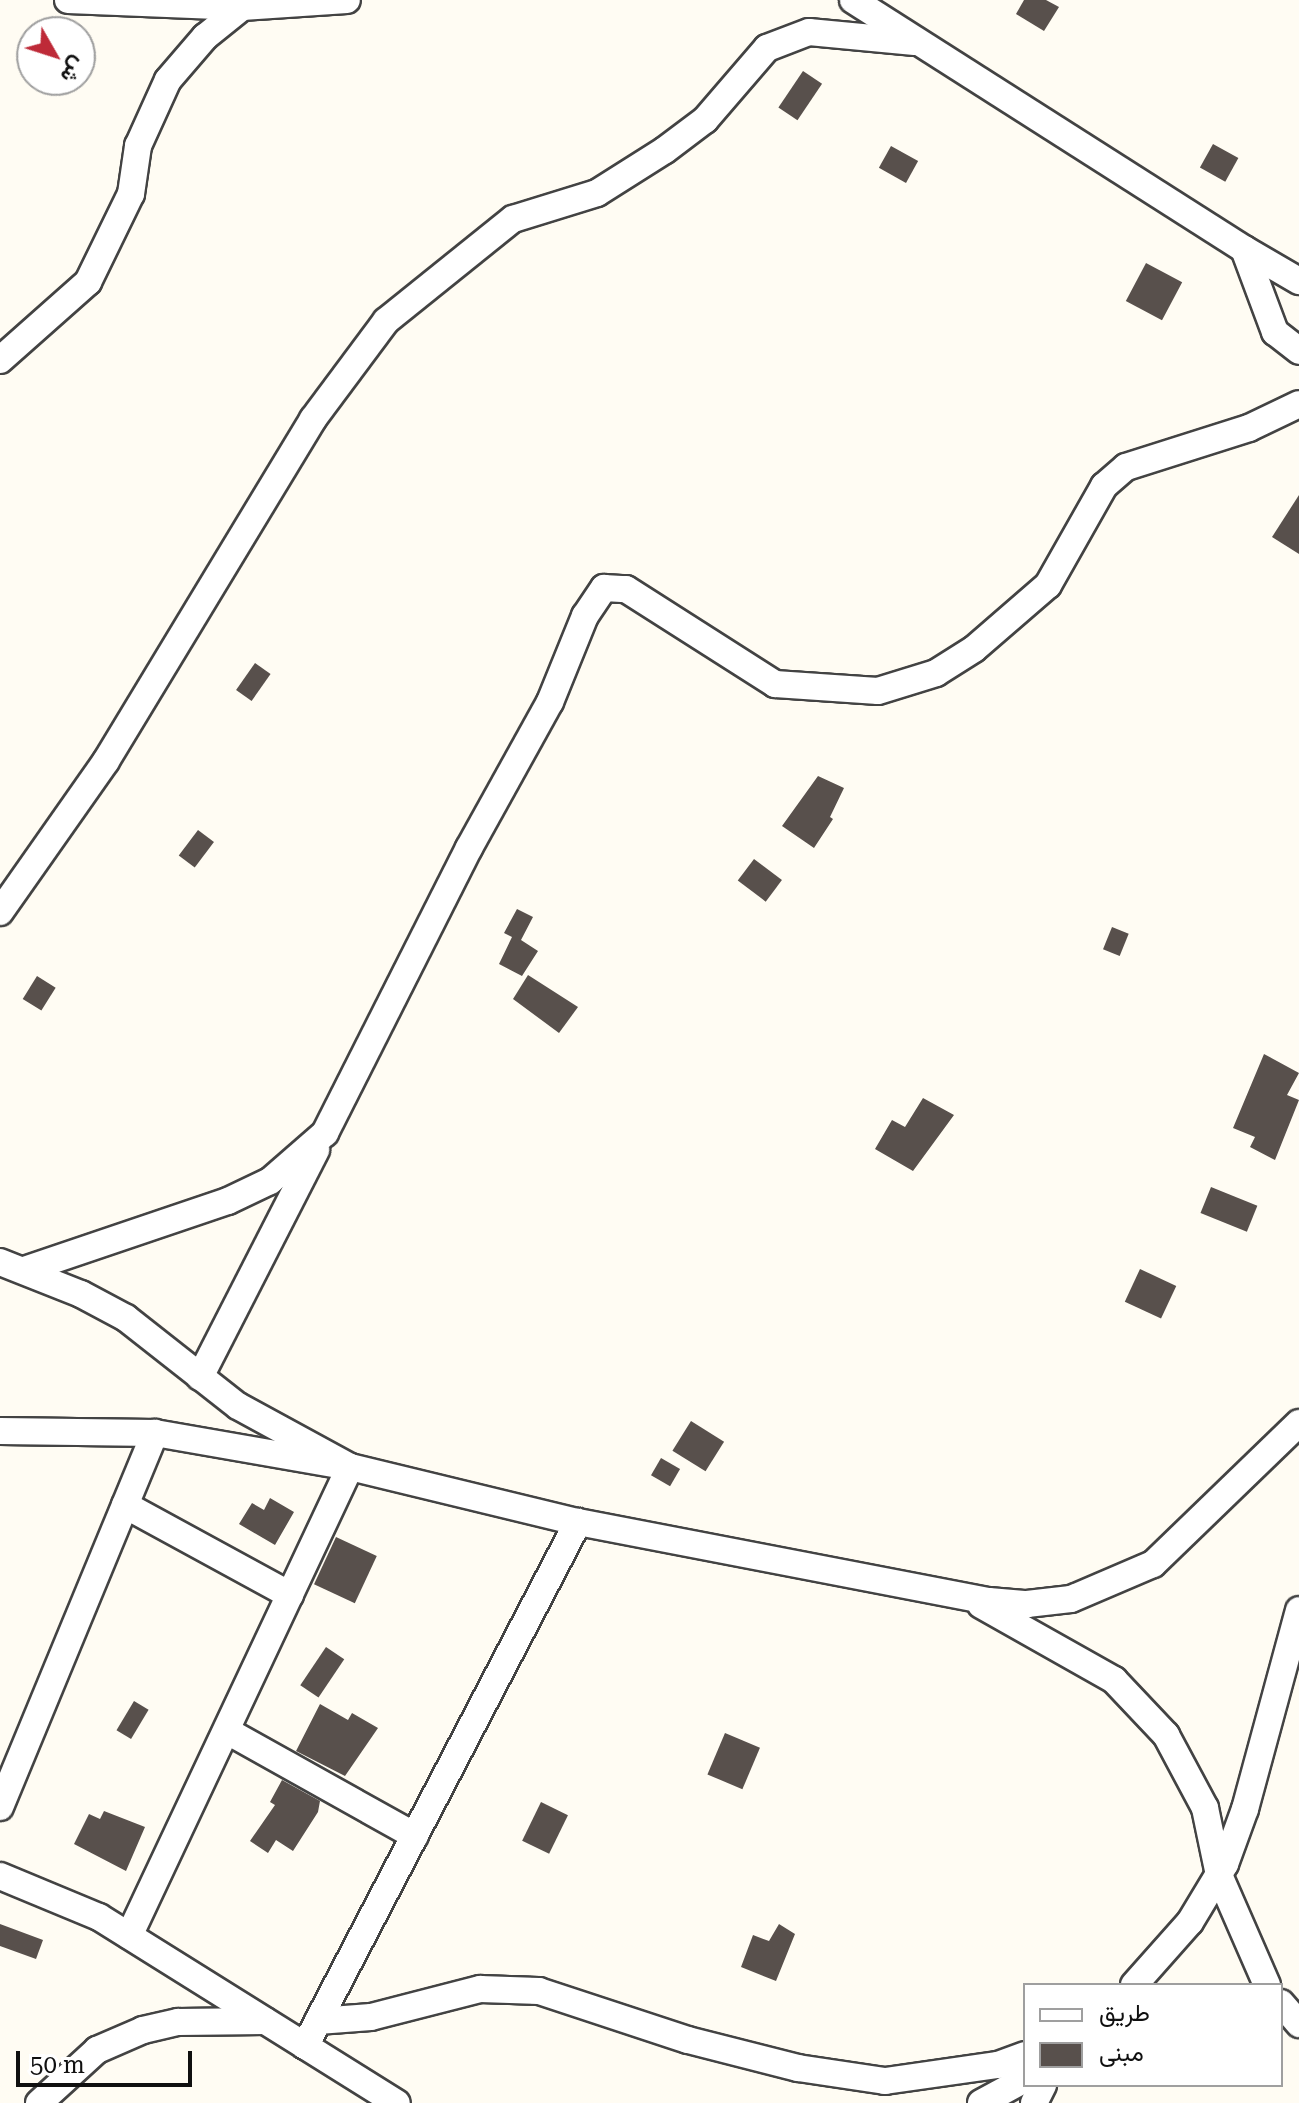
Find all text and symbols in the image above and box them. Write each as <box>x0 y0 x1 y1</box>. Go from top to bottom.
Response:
north arrow <box>16 16 96 96</box>
text: ش <box>55 52 92 88</box>
legend <box>1023 1983 1283 2087</box>
text: طريق <box>1099 1999 1150 2027</box>
scale bar <box>20 2035 196 2085</box>
text: مبنى <box>1099 2039 1144 2067</box>
text: 50 m <box>30 2051 85 2079</box>

